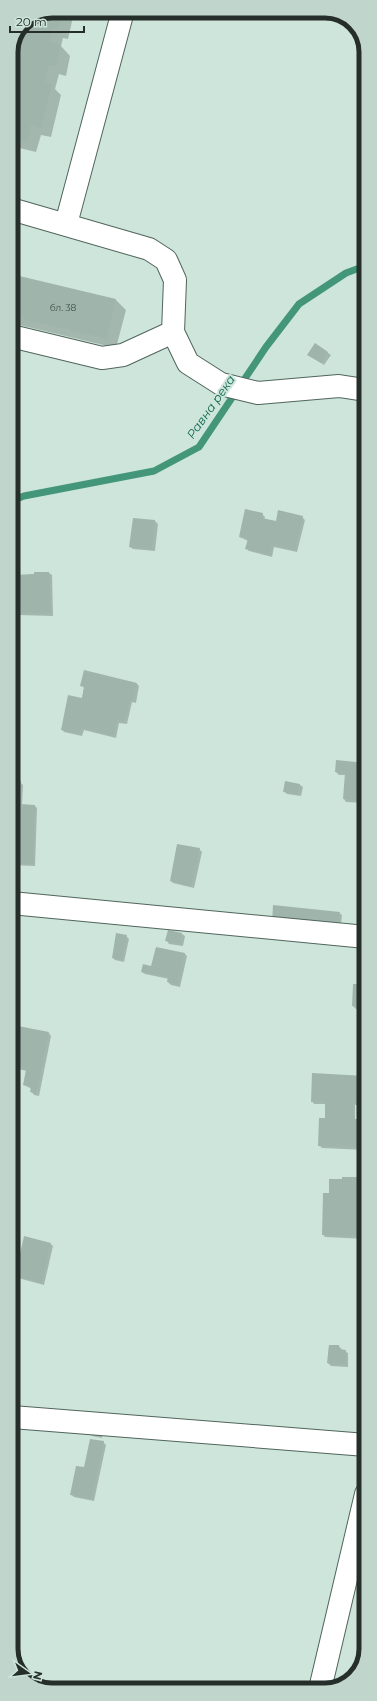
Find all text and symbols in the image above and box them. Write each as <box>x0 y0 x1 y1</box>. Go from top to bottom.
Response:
scale bar <box>10 8 84 34</box>
text: 20 m <box>16 14 47 29</box>
house number: бл. 38 <box>50 302 77 313</box>
water label: Равна река <box>183 372 238 441</box>
north arrow <box>8 1653 48 1693</box>
text: N <box>30 1669 46 1681</box>

